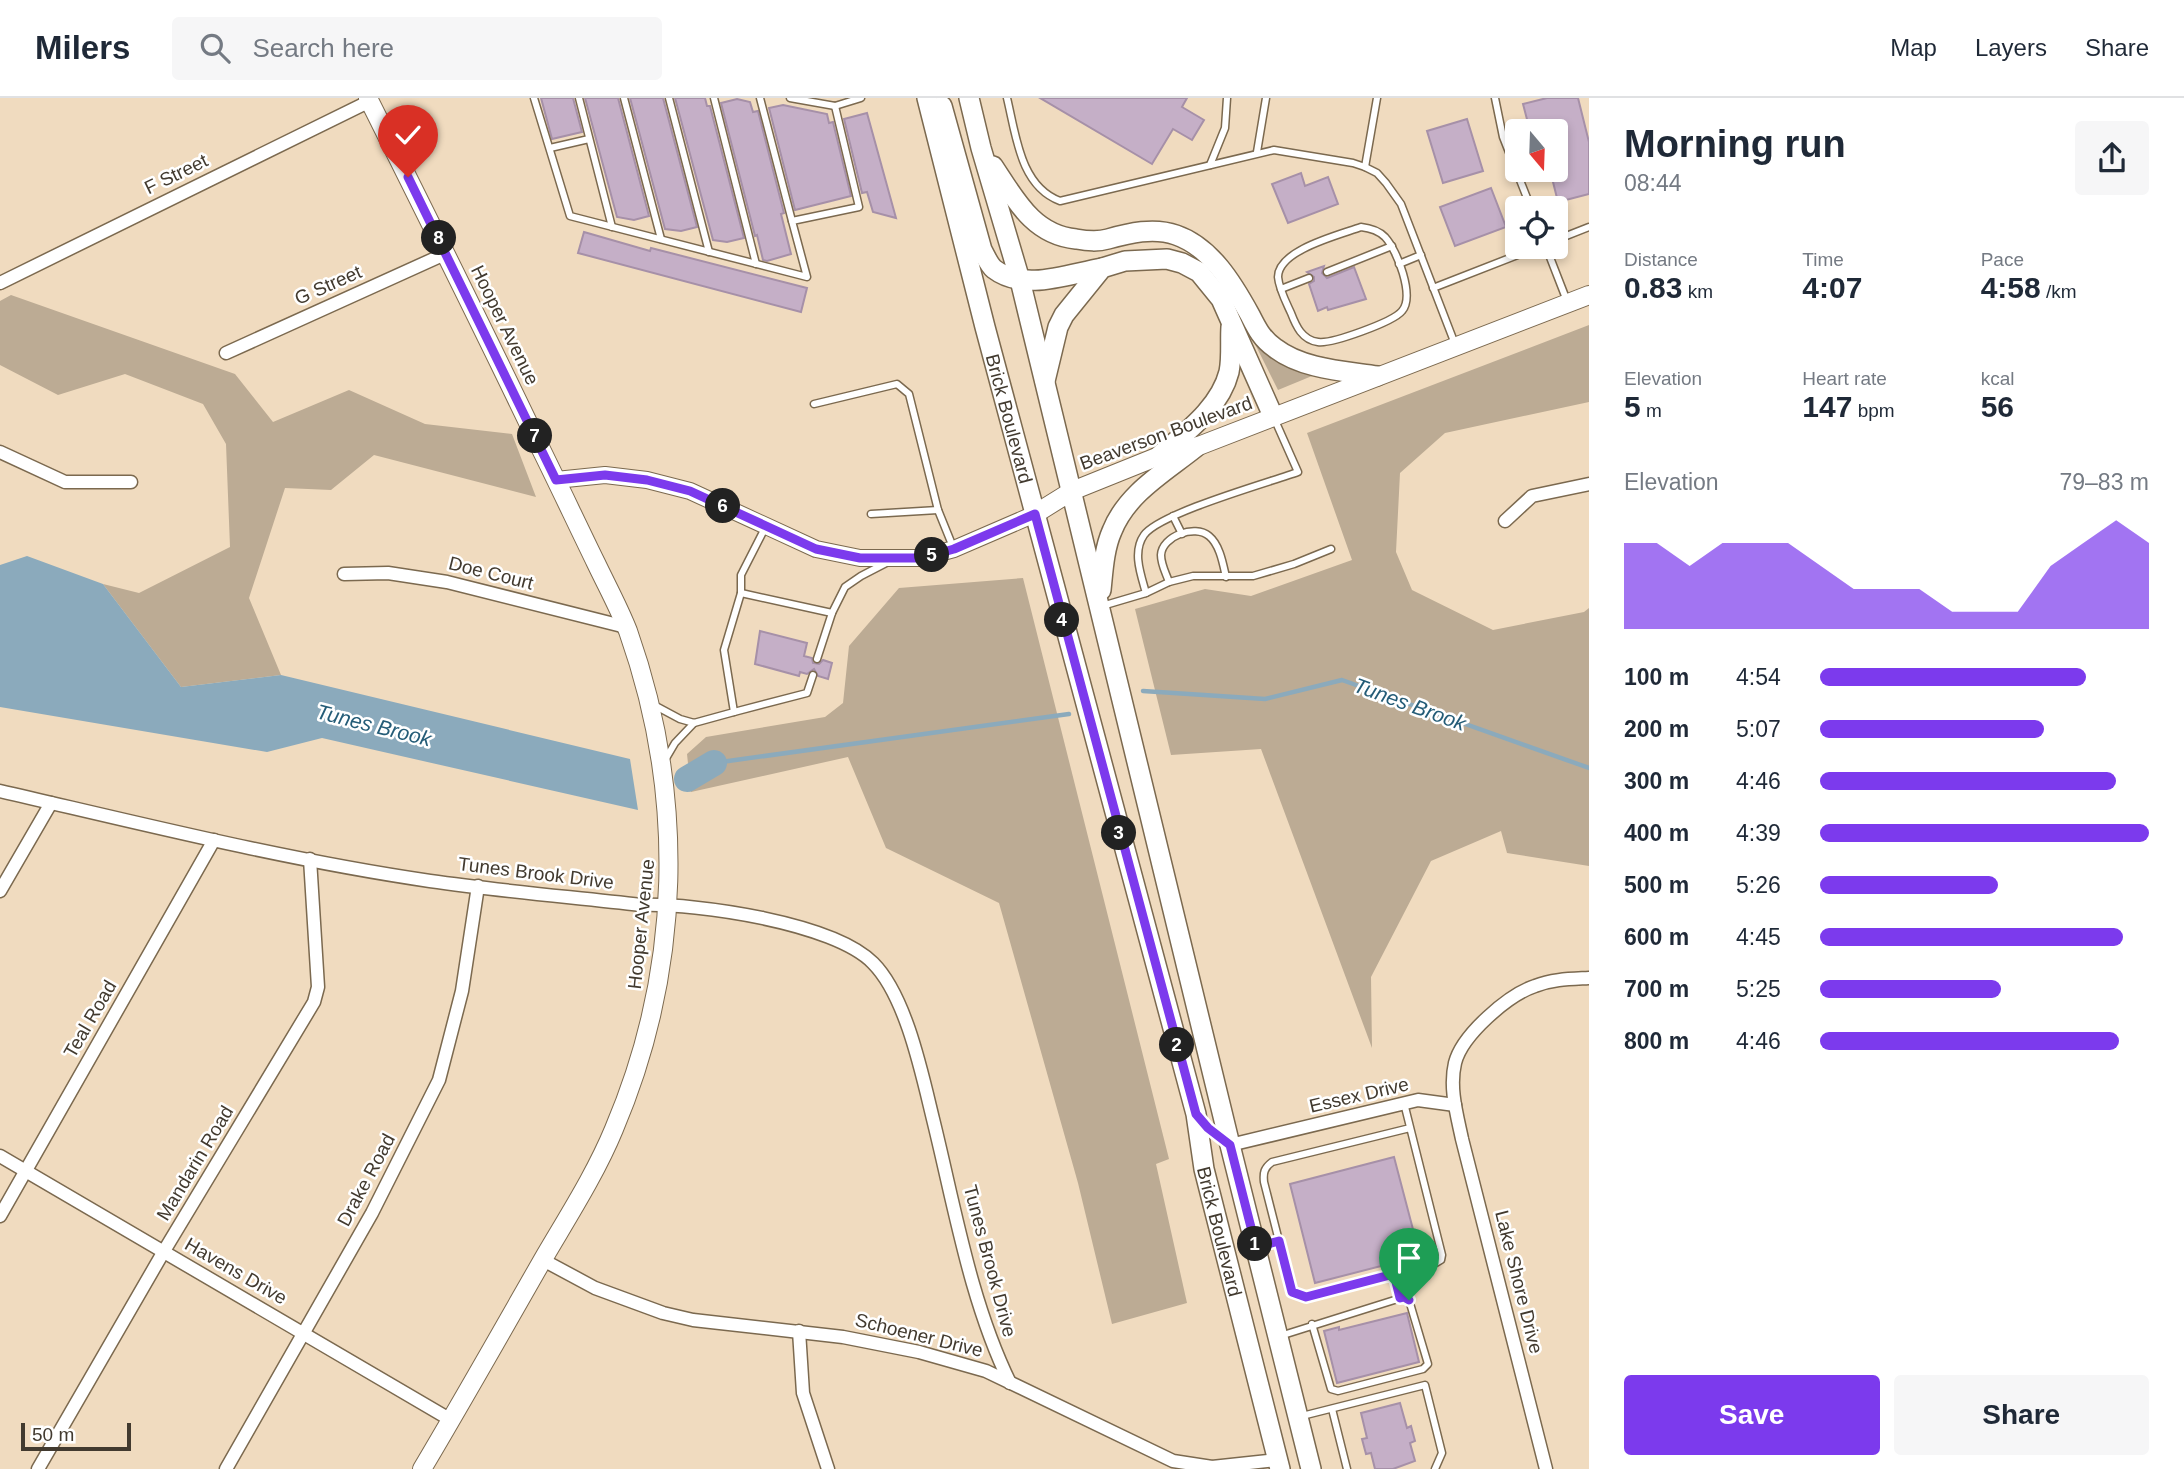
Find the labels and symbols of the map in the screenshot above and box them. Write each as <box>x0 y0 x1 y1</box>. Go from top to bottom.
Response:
pin <box>378 105 438 177</box>
north arrow <box>1505 119 1568 182</box>
street label: F Street <box>141 149 212 198</box>
pin: 8 <box>422 220 457 256</box>
street label: G Street <box>291 261 365 309</box>
street label: Hooper Avenue <box>467 262 543 388</box>
street label: Brick Boulevard <box>982 352 1037 486</box>
street label: Beaverson Boulevard <box>1077 392 1255 474</box>
pin: 7 <box>518 418 552 454</box>
pin: 6 <box>706 488 740 524</box>
pin: 5 <box>914 538 950 573</box>
street label: Doe Court <box>446 552 536 594</box>
pin: 4 <box>1044 602 1080 638</box>
water label: Tunes Brook <box>1351 673 1471 735</box>
water label: Tunes Brook <box>314 700 435 751</box>
pin: 3 <box>1102 816 1136 850</box>
street label: Tunes Brook Drive <box>457 853 615 893</box>
street label: Hooper Avenue <box>624 858 658 990</box>
street label: Teal Road <box>60 977 120 1061</box>
pin: 2 <box>1160 1028 1194 1062</box>
street label: Essex Drive <box>1307 1073 1411 1117</box>
street label: Mandarin Road <box>153 1102 237 1224</box>
street label: Drake Road <box>333 1130 399 1230</box>
street label: Brick Boulevard <box>1193 1164 1246 1299</box>
street label: Tunes Brook Drive <box>960 1183 1020 1339</box>
street label: Lake Shore Drive <box>1491 1208 1547 1356</box>
pin: 1 <box>1238 1226 1272 1262</box>
pin <box>1379 1228 1439 1300</box>
street label: Havens Drive <box>181 1233 291 1309</box>
street label: Schoener Drive <box>853 1309 985 1361</box>
scale bar <box>21 1420 131 1452</box>

